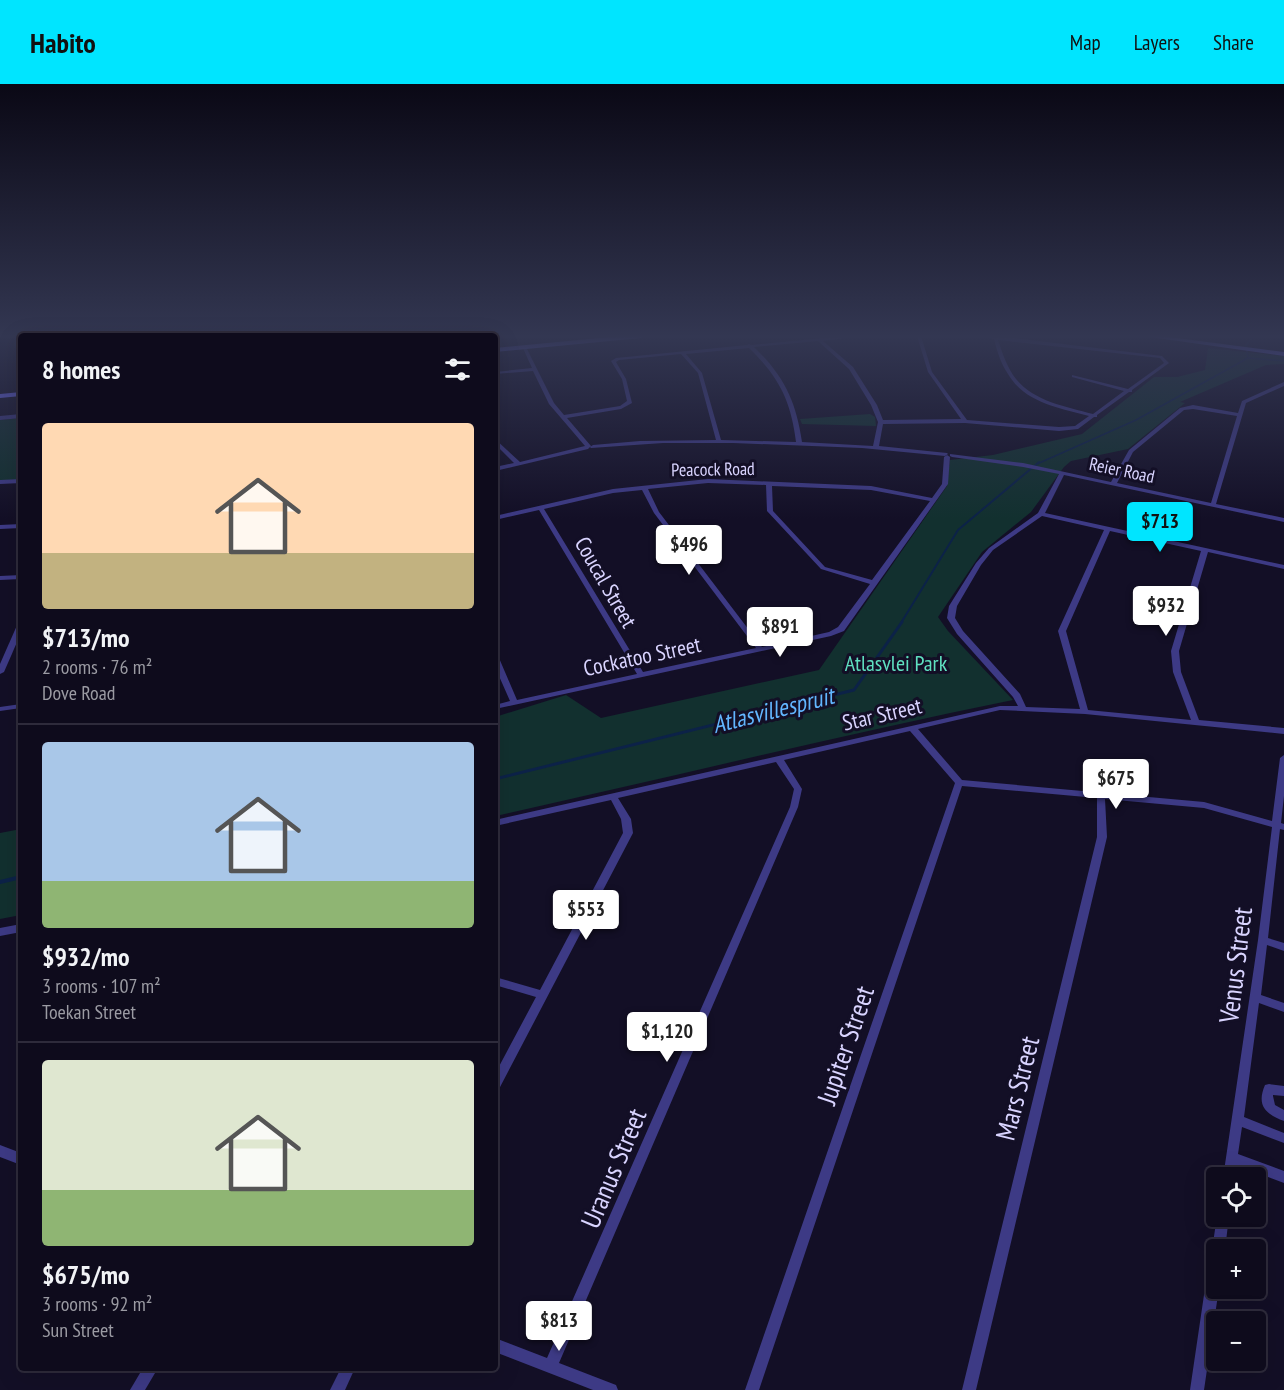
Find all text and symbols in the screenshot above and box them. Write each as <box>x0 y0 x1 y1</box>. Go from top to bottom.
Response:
text: Habito <box>30 24 96 61</box>
text: Map <box>1070 29 1101 56</box>
text: Layers <box>1134 29 1180 56</box>
text: Share <box>1213 29 1254 56</box>
text: 8 homes <box>42 353 120 386</box>
icon: filters <box>441 353 474 386</box>
street label: Reier Road <box>1087 452 1157 488</box>
street label: Peacock Road <box>671 457 755 481</box>
icon: home <box>204 462 312 570</box>
pin: $713 <box>1124 502 1196 553</box>
text: $713 <box>1141 508 1179 534</box>
pin: $496 <box>653 525 725 576</box>
street label: Coucal Street <box>569 531 643 633</box>
text: $496 <box>670 531 708 557</box>
pin: $932 <box>1130 586 1202 637</box>
text: $932 <box>1147 592 1185 618</box>
pin: $891 <box>744 607 816 658</box>
text: $891 <box>761 613 799 639</box>
text: $713/mo <box>42 621 130 654</box>
street label: Cockatoo Street <box>581 630 703 682</box>
park label: Atlasvlei Park <box>845 649 948 677</box>
text: 2 rooms · 76 m² <box>42 654 152 680</box>
water label: Atlasvillespruit <box>709 679 839 740</box>
text: Dove Road <box>42 680 115 706</box>
street label: Star Street <box>840 691 924 737</box>
pin: $675 <box>1080 759 1152 810</box>
text: $675 <box>1097 765 1135 791</box>
icon: home <box>204 781 312 889</box>
pin: $553 <box>550 890 622 941</box>
text: $553 <box>567 896 605 922</box>
street label: Venus Street <box>1211 904 1259 1026</box>
text: $932/mo <box>42 940 130 973</box>
text: 3 rooms · 107 m² <box>42 973 161 999</box>
street label: Jupiter Street <box>809 981 881 1110</box>
text: Toekan Street <box>42 999 136 1025</box>
pin: $1,120 <box>618 1012 716 1063</box>
text: $1,120 <box>641 1018 693 1044</box>
street label: Mars Street <box>988 1032 1046 1144</box>
icon: home <box>204 1099 312 1207</box>
street label: Uranus Street <box>573 1103 654 1233</box>
map controls <box>1206 1167 1266 1371</box>
button: locate <box>1206 1167 1266 1227</box>
button: + <box>1206 1239 1266 1299</box>
text: $675/mo <box>42 1258 130 1291</box>
text: 3 rooms · 92 m² <box>42 1291 152 1317</box>
pin: $813 <box>523 1301 595 1352</box>
text: $813 <box>540 1307 578 1333</box>
button: − <box>1206 1311 1266 1371</box>
text: Sun Street <box>42 1317 114 1343</box>

